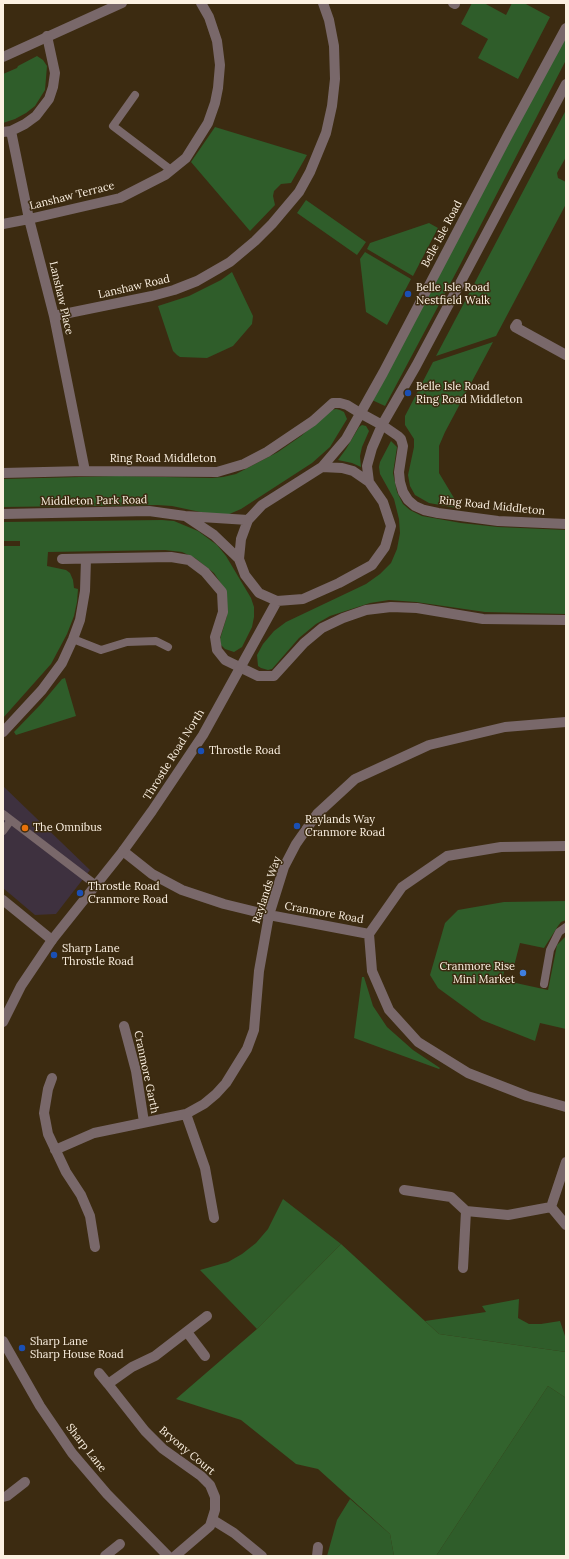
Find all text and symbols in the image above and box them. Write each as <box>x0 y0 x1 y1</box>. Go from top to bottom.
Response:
street label: Lanshaw Terrace <box>28 179 116 213</box>
street label: Belle Isle Road <box>419 198 465 270</box>
street label: Lanshaw Place <box>46 260 76 336</box>
street label: Lanshaw Road <box>97 272 171 302</box>
place label: Belle Isle Road Nestfield Walk <box>416 281 490 307</box>
marker: Belle Isle Road Nestfield Walk <box>403 289 413 299</box>
place label: Belle Isle Road Ring Road Middleton <box>416 380 523 406</box>
marker: Belle Isle Road Ring Road Middleton <box>403 388 413 398</box>
street label: Ring Road Middleton <box>110 452 216 466</box>
street label: Middleton Park Road <box>40 493 148 509</box>
street label: Ring Road Middleton <box>438 494 546 518</box>
street label: Throstle Road North <box>141 707 207 803</box>
place label: Throstle Road <box>209 744 280 758</box>
marker: Throstle Road <box>196 746 206 756</box>
place label: Raylands Way Cranmore Road <box>305 813 385 839</box>
place label: The Omnibus <box>33 821 102 835</box>
marker: Raylands Way Cranmore Road <box>292 821 302 831</box>
marker: The Omnibus <box>20 823 30 833</box>
street label: Raylands Way <box>250 855 284 925</box>
place label: Throstle Road Cranmore Road <box>88 880 168 906</box>
marker: Throstle Road Cranmore Road <box>75 888 85 898</box>
street label: Cranmore Road <box>283 900 365 926</box>
place label: Sharp Lane Throstle Road <box>62 942 133 968</box>
marker: Sharp Lane Throstle Road <box>49 950 59 960</box>
place label: Cranmore Rise Mini Market <box>439 960 515 986</box>
marker: Cranmore Rise Mini Market <box>518 968 528 978</box>
street label: Cranmore Garth <box>131 1029 161 1115</box>
place label: Sharp Lane Sharp House Road <box>30 1335 124 1361</box>
marker: Sharp Lane Sharp House Road <box>17 1343 27 1353</box>
street label: Sharp Lane <box>63 1421 109 1475</box>
street label: Bryony Court <box>156 1424 218 1478</box>

